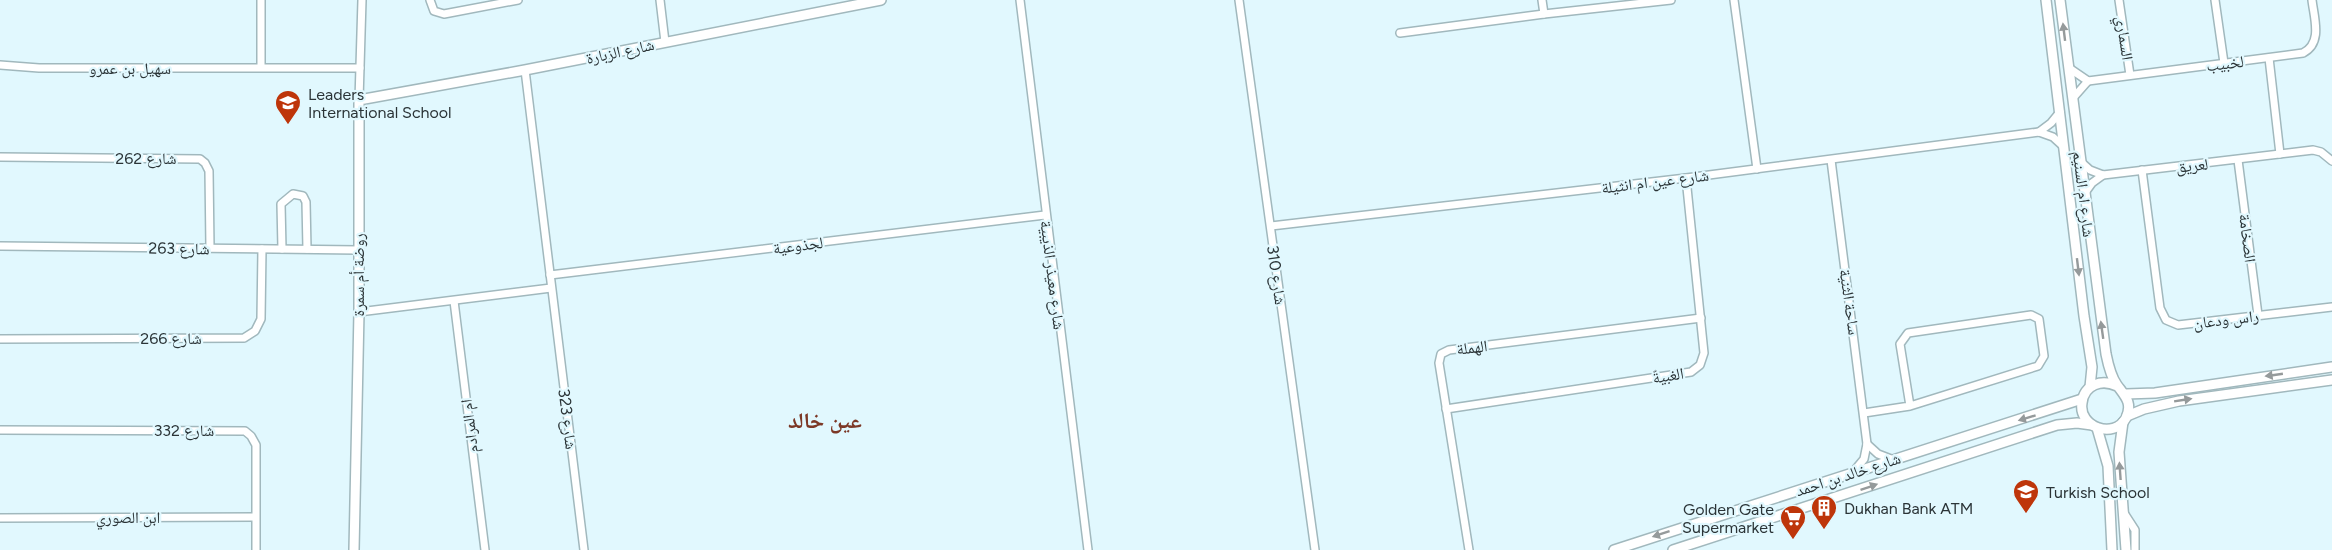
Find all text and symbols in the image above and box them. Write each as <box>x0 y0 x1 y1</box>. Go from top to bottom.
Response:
street label: السماري <box>2109 15 2137 62</box>
one-way arrow <box>2059 23 2069 42</box>
street label: شارع الزبارة <box>584 35 656 69</box>
street label: لخبيب <box>2205 52 2245 75</box>
street label: سهيل بن عمرو <box>89 59 171 79</box>
place label: Leaders International School <box>308 85 452 122</box>
school or university icon: Leaders International School <box>273 88 303 126</box>
street label: شارع 262 <box>115 149 177 169</box>
street label: شارع ام السنيم <box>2068 150 2098 238</box>
street label: لعريق <box>2175 154 2209 178</box>
street label: شارع عين ام انثيلة <box>1600 165 1710 198</box>
street label: الصخامة <box>2235 213 2260 263</box>
street label: شارع معيذر الذيبية <box>1035 219 1069 331</box>
street label: روضة أم سمرة <box>349 233 369 317</box>
street label: لجذوعية <box>772 233 824 258</box>
street label: شارع 263 <box>148 238 210 260</box>
street label: شارع 310 <box>1262 244 1290 306</box>
one-way arrow <box>2073 257 2083 276</box>
street label: ساحة الثنية <box>1835 268 1864 336</box>
street label: راس ودعان <box>2192 306 2260 334</box>
one-way arrow <box>2098 320 2107 339</box>
street label: شارع 266 <box>140 329 202 349</box>
street label: الهملة <box>1455 336 1489 359</box>
street label: الغبيةّ <box>1651 364 1685 387</box>
one-way arrow <box>2264 370 2283 380</box>
street label: شارع 323 <box>553 388 581 450</box>
one-way arrow <box>2173 396 2192 405</box>
street label: ام المرادم <box>457 398 483 454</box>
district label: عين خالد <box>788 407 862 434</box>
one-way arrow <box>2018 414 2036 423</box>
street label: شارع 332 <box>154 421 214 441</box>
street label: شارع خالد بن احمد <box>1793 449 1903 501</box>
one-way arrow <box>2116 461 2125 480</box>
school or university icon: Turkish School <box>2011 477 2041 515</box>
one-way arrow <box>1860 482 1878 491</box>
place label: Turkish School <box>2046 483 2150 502</box>
building icon: Dukhan Bank ATM <box>1809 493 1839 531</box>
place label: Dukhan Bank ATM <box>1844 499 1973 518</box>
place label: Golden Gate Supermarket <box>1682 500 1774 537</box>
supermarket icon: Golden Gate Supermarket <box>1778 503 1808 541</box>
street label: ابن الصوري <box>96 508 160 530</box>
one-way arrow <box>1652 530 1670 540</box>

